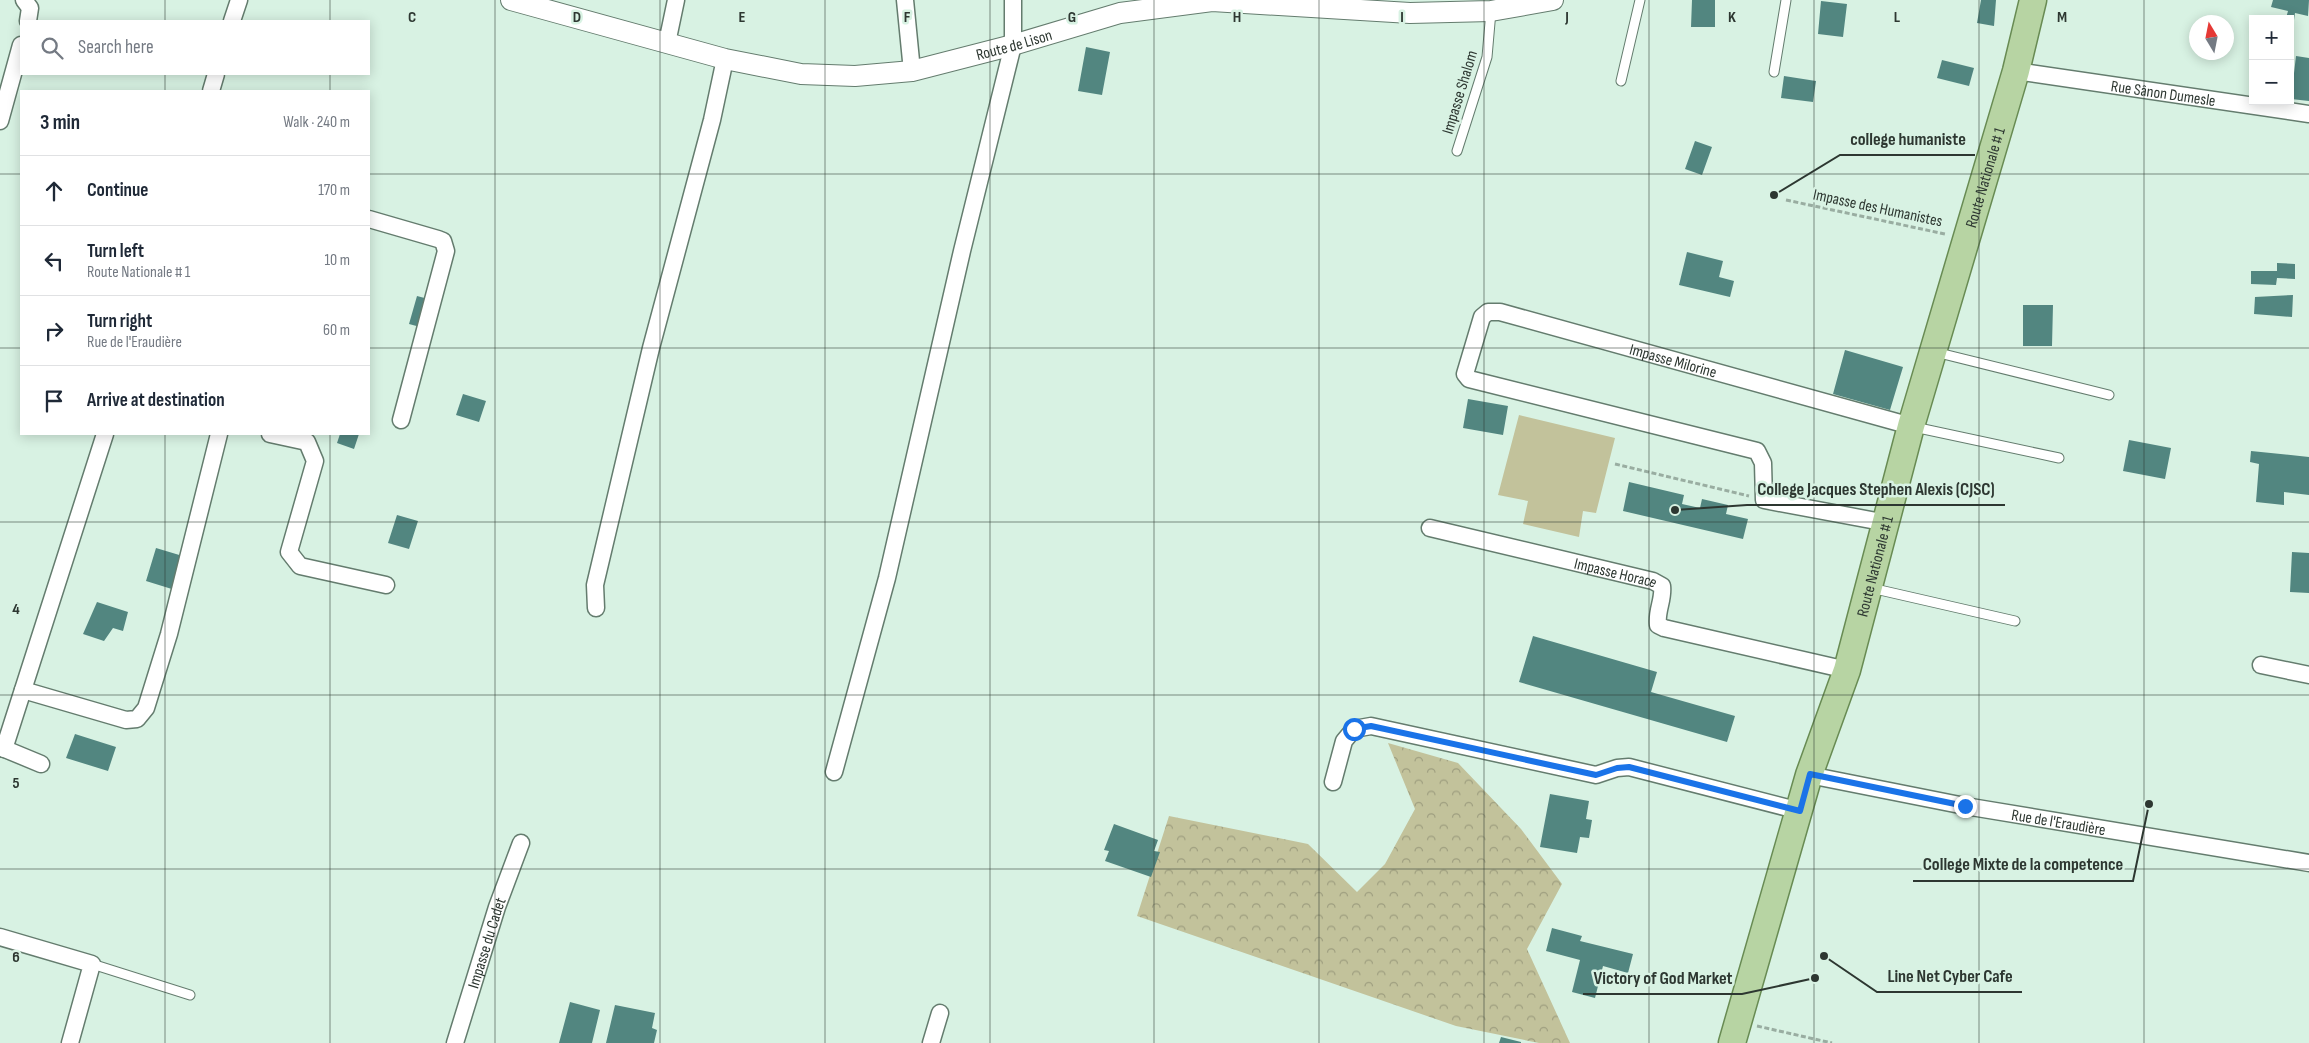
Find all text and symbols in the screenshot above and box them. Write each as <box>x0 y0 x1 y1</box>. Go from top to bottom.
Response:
text: C <box>408 8 416 27</box>
text: D <box>573 8 581 27</box>
text: E <box>739 8 746 27</box>
text: F <box>904 8 911 27</box>
text: G <box>1068 8 1076 27</box>
text: H <box>1233 8 1241 27</box>
text: I <box>1400 8 1404 27</box>
text: J <box>1564 8 1569 27</box>
text: K <box>1728 8 1736 27</box>
text: L <box>1894 8 1901 27</box>
text: M <box>2057 8 2067 27</box>
north arrow <box>2189 15 2234 60</box>
map controls <box>2249 15 2294 105</box>
button: + <box>2249 15 2294 60</box>
search box <box>20 20 370 75</box>
street label: Route de Lison <box>974 26 1055 65</box>
icon: search <box>38 34 66 62</box>
text: Search here <box>78 36 154 59</box>
street label: Impasse Shalom <box>1439 48 1482 136</box>
button: − <box>2249 60 2294 105</box>
street label: Rue Sânon Dumesle <box>2110 77 2217 111</box>
text: 3 min <box>40 110 80 135</box>
text: Walk · 240 m <box>283 113 350 132</box>
callout: college humaniste <box>1840 122 1975 155</box>
street label: Route Nationale # 1 <box>1962 125 2010 230</box>
text: college humaniste <box>1850 129 1966 150</box>
icon: ahead <box>40 177 68 205</box>
text: Continue <box>87 179 148 202</box>
text: 170 m <box>318 181 350 200</box>
street label: Impasse des Humanistes <box>1811 185 1944 232</box>
text: Turn left <box>87 240 144 263</box>
icon: left <box>40 247 68 275</box>
text: 10 m <box>324 251 350 270</box>
text: Route Nationale # 1 <box>87 263 190 282</box>
text: Turn right <box>87 310 152 333</box>
icon: right <box>40 317 68 345</box>
text: 60 m <box>323 321 350 340</box>
text: Rue de l'Eraudière <box>87 333 182 352</box>
street label: Impasse Milorine <box>1627 340 1719 383</box>
icon: arrive <box>40 387 68 415</box>
text: Arrive at destination <box>87 389 225 412</box>
callout: College Jacques Stephen Alexis (CJSC) <box>1747 472 2005 505</box>
text: College Jacques Stephen Alexis (CJSC) <box>1757 479 1995 500</box>
street label: Route Nationale # 1 <box>1853 514 1898 619</box>
street label: Impasse Horace <box>1572 555 1660 593</box>
text: 4 <box>12 600 20 619</box>
route start <box>1343 718 1366 741</box>
text: 5 <box>12 774 20 793</box>
route end <box>1954 795 1977 818</box>
street label: Rue de l'Eraudière <box>2010 806 2107 840</box>
callout: College Mixte de la competence <box>1913 848 2133 881</box>
text: College Mixte de la competence <box>1923 854 2123 875</box>
street label: Impasse du Cadet <box>464 895 511 991</box>
text: 6 <box>12 948 20 967</box>
callout: Line Net Cyber Cafe <box>1877 959 2022 992</box>
callout: Victory of God Market <box>1583 961 1742 994</box>
text: Line Net Cyber Cafe <box>1887 966 2013 987</box>
text: Victory of God Market <box>1593 968 1733 989</box>

